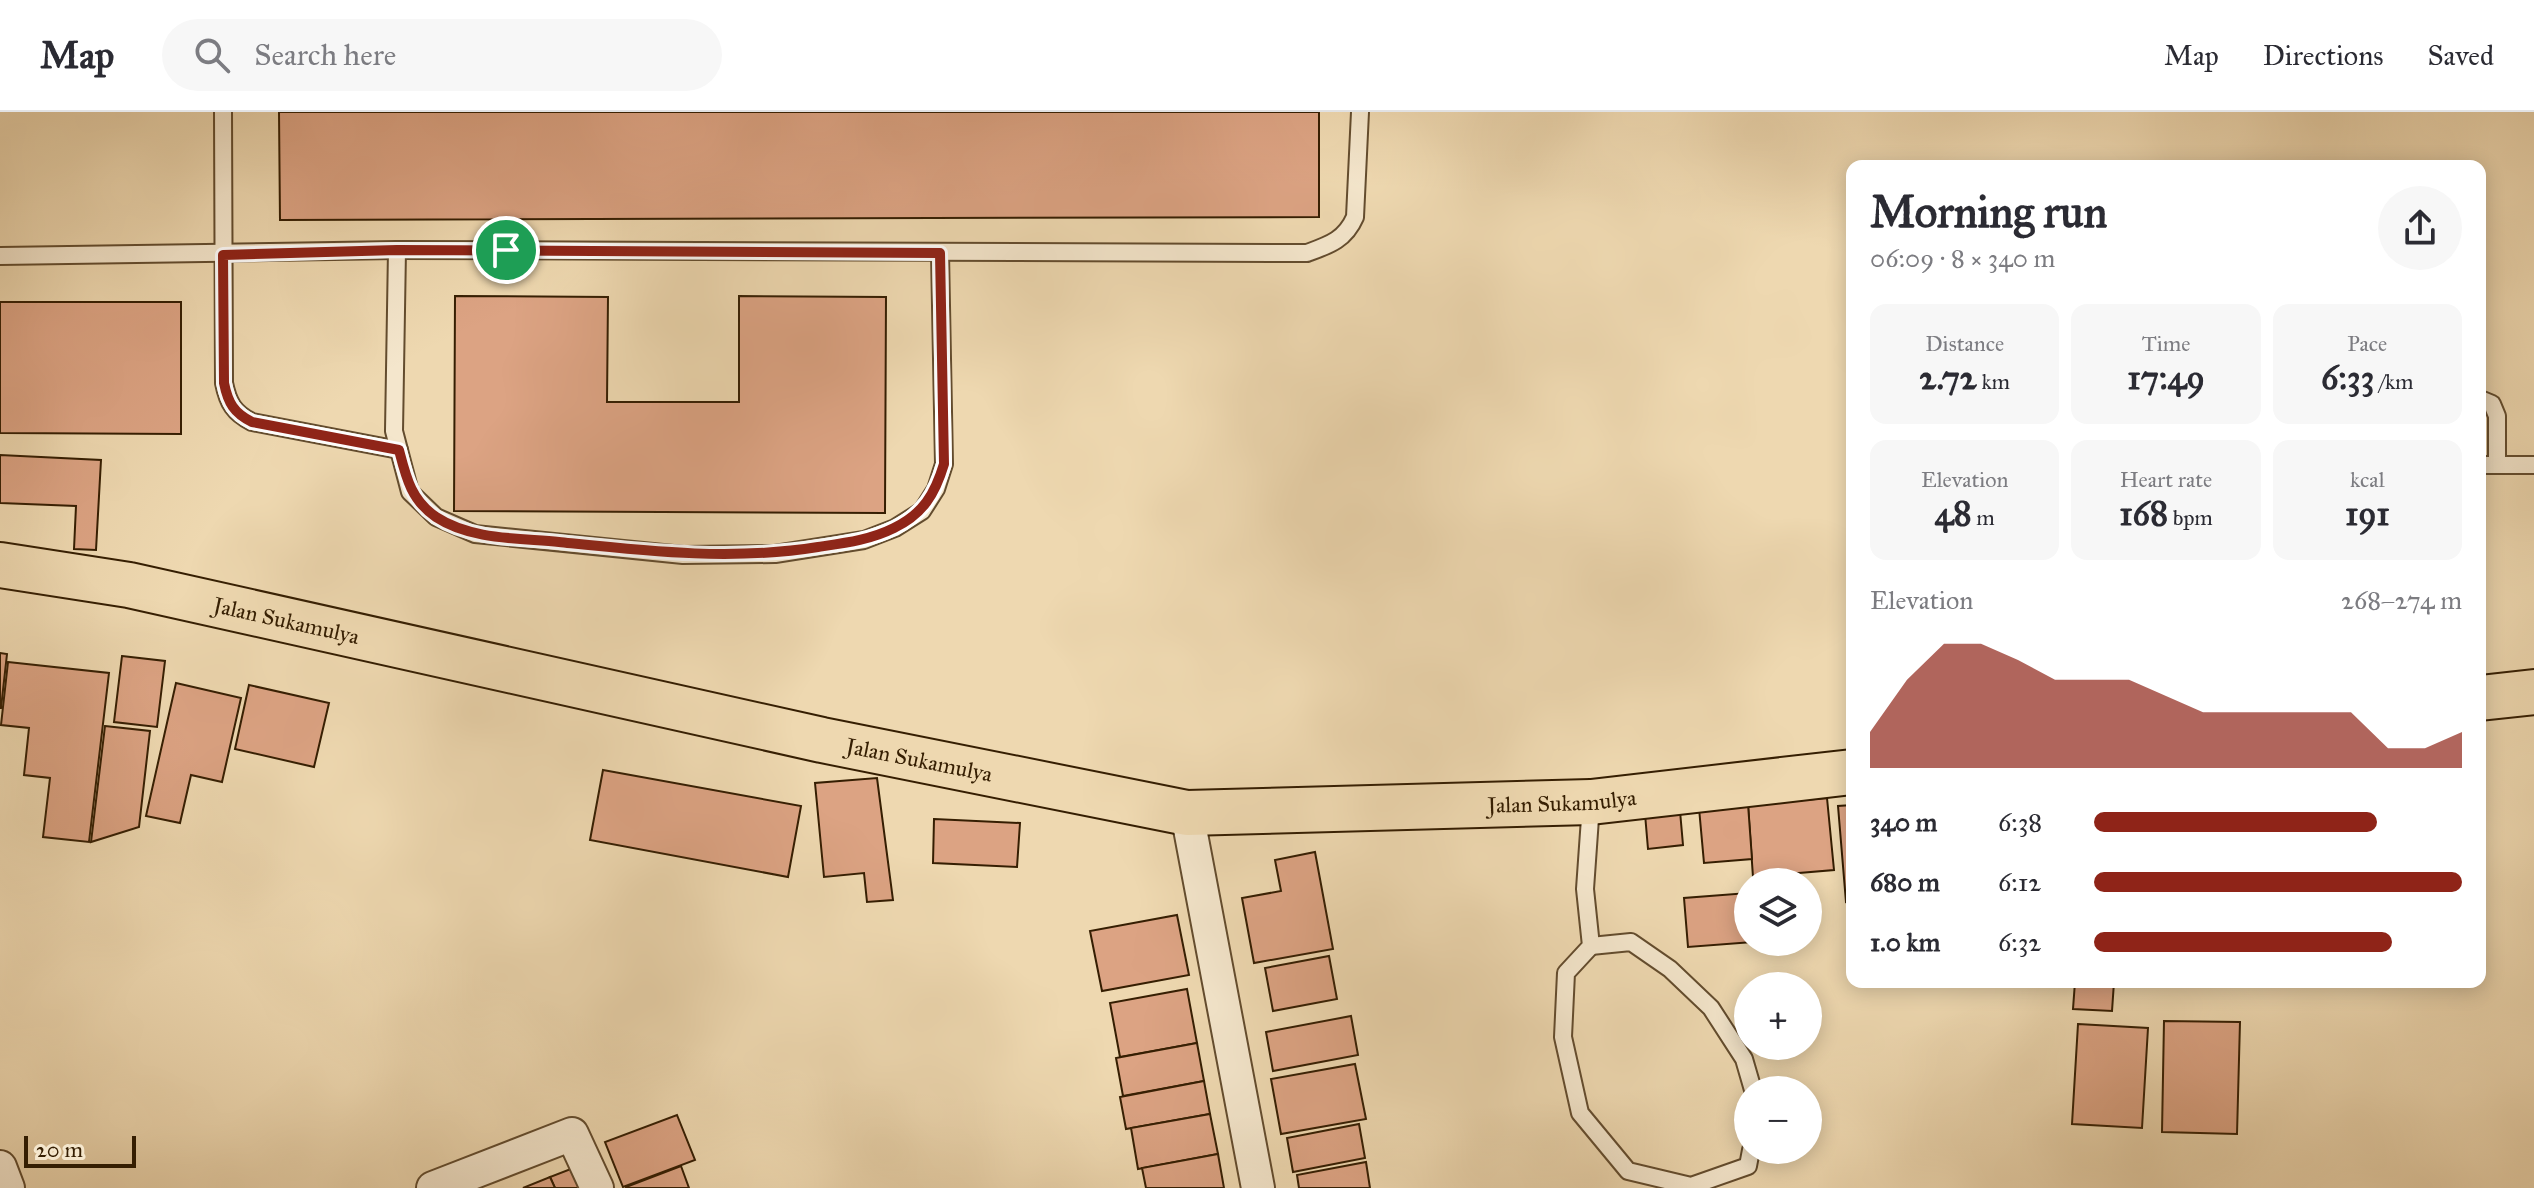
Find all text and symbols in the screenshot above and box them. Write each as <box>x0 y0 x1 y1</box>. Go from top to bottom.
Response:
search box <box>162 19 722 91</box>
text: Map <box>40 32 114 78</box>
icon: search <box>190 33 234 77</box>
text: Search here <box>254 37 396 73</box>
text: Map <box>2164 38 2219 73</box>
text: Directions <box>2263 38 2384 73</box>
text: Saved <box>2428 38 2494 73</box>
text: Morning run <box>1870 185 2107 239</box>
button: share <box>2378 186 2462 270</box>
pin <box>472 216 540 284</box>
icon: arrive <box>484 228 528 272</box>
text: 06:09 · 8 × 340 m <box>1870 242 2055 274</box>
text: Distance <box>1925 330 2004 357</box>
text: Time <box>2142 330 2190 357</box>
text: Pace <box>2347 330 2387 357</box>
text: 2.72 <box>1919 357 1977 398</box>
text: 17:49 <box>2127 357 2205 398</box>
text: 6:33 <box>2321 357 2374 398</box>
text: km <box>1977 368 2010 395</box>
text: /km <box>2374 368 2414 395</box>
text: Elevation <box>1921 466 2008 493</box>
text: Heart rate <box>2120 466 2212 493</box>
text: kcal <box>2350 466 2385 493</box>
text: 48 <box>1935 493 1972 534</box>
text: 168 <box>2119 493 2168 534</box>
text: 191 <box>2345 493 2390 534</box>
text: m <box>1972 504 1995 531</box>
text: bpm <box>2168 504 2213 531</box>
text: Elevation <box>1870 584 1973 616</box>
text: 268–274 m <box>2341 584 2462 616</box>
street label: Jalan Sukamulya <box>209 591 363 650</box>
street label: Jalan Sukamulya <box>842 732 996 788</box>
street label: Jalan Sukamulya <box>1485 784 1638 819</box>
text: 340 m <box>1870 806 1937 838</box>
text: 6:38 <box>1998 806 2042 838</box>
text: 680 m <box>1870 866 1940 898</box>
text: 6:12 <box>1998 866 2041 898</box>
map controls <box>1734 868 1822 1164</box>
button: layers <box>1734 868 1822 956</box>
text: 1.0 km <box>1870 926 1940 958</box>
text: 6:32 <box>1998 926 2041 958</box>
button: + <box>1734 972 1822 1060</box>
button: − <box>1734 1076 1822 1164</box>
scale bar <box>24 1132 136 1168</box>
text: 20 m <box>36 1136 83 1163</box>

